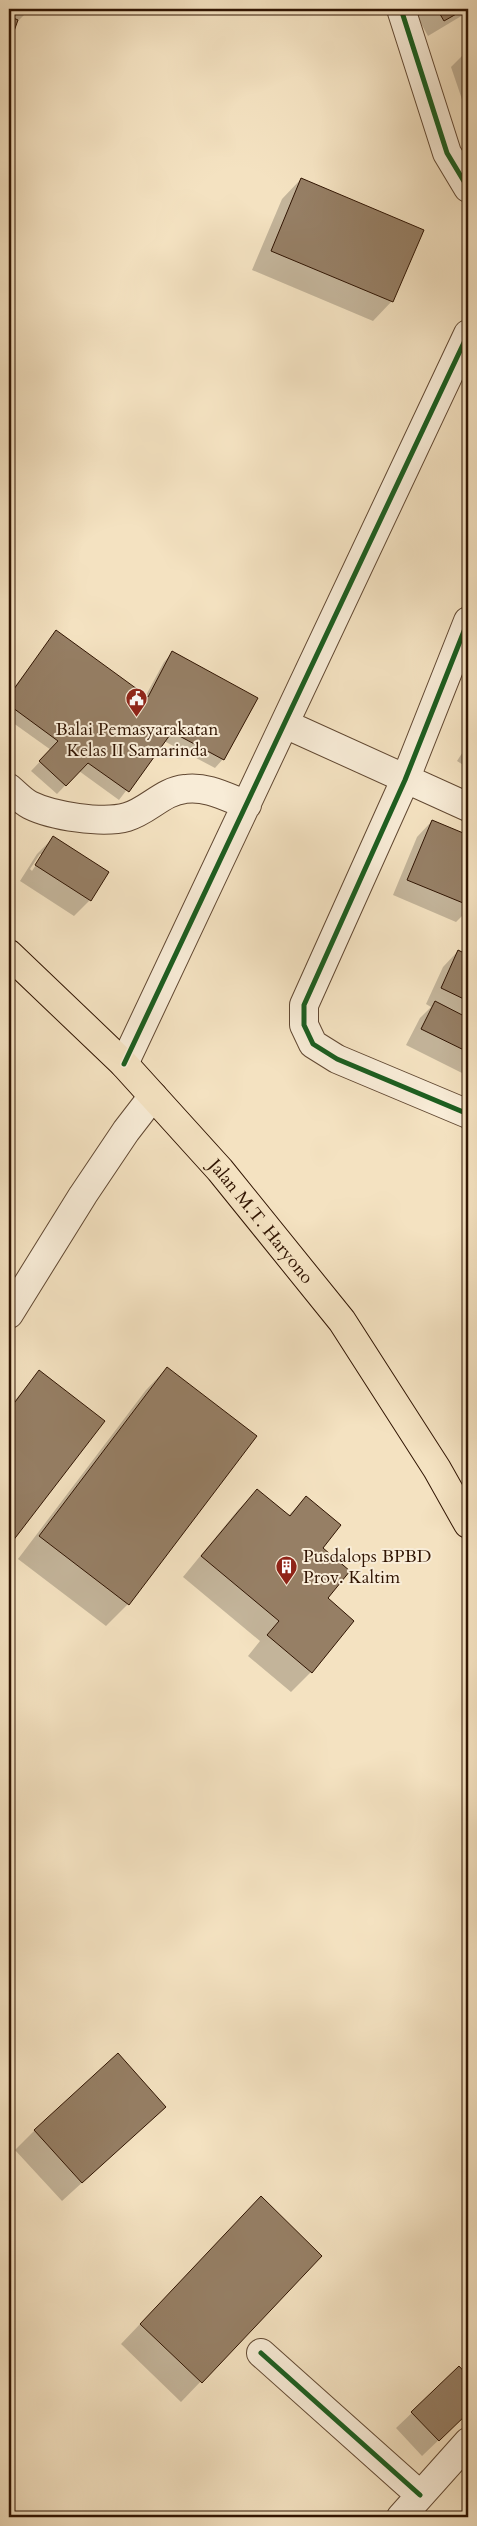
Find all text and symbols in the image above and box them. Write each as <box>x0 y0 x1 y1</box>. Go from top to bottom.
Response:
public building icon: Balai Pemasyarakatan Kelas II Samarinda <box>125 687 149 718</box>
place label: Balai Pemasyarakatan Kelas II Samarinda <box>56 717 219 763</box>
street label: Jalan M.T. Haryono <box>201 1151 319 1290</box>
place label: Pusdalops BPBD Prov. Kaltim <box>303 1544 431 1590</box>
building icon: Pusdalops BPBD Prov. Kaltim <box>275 1554 299 1585</box>

